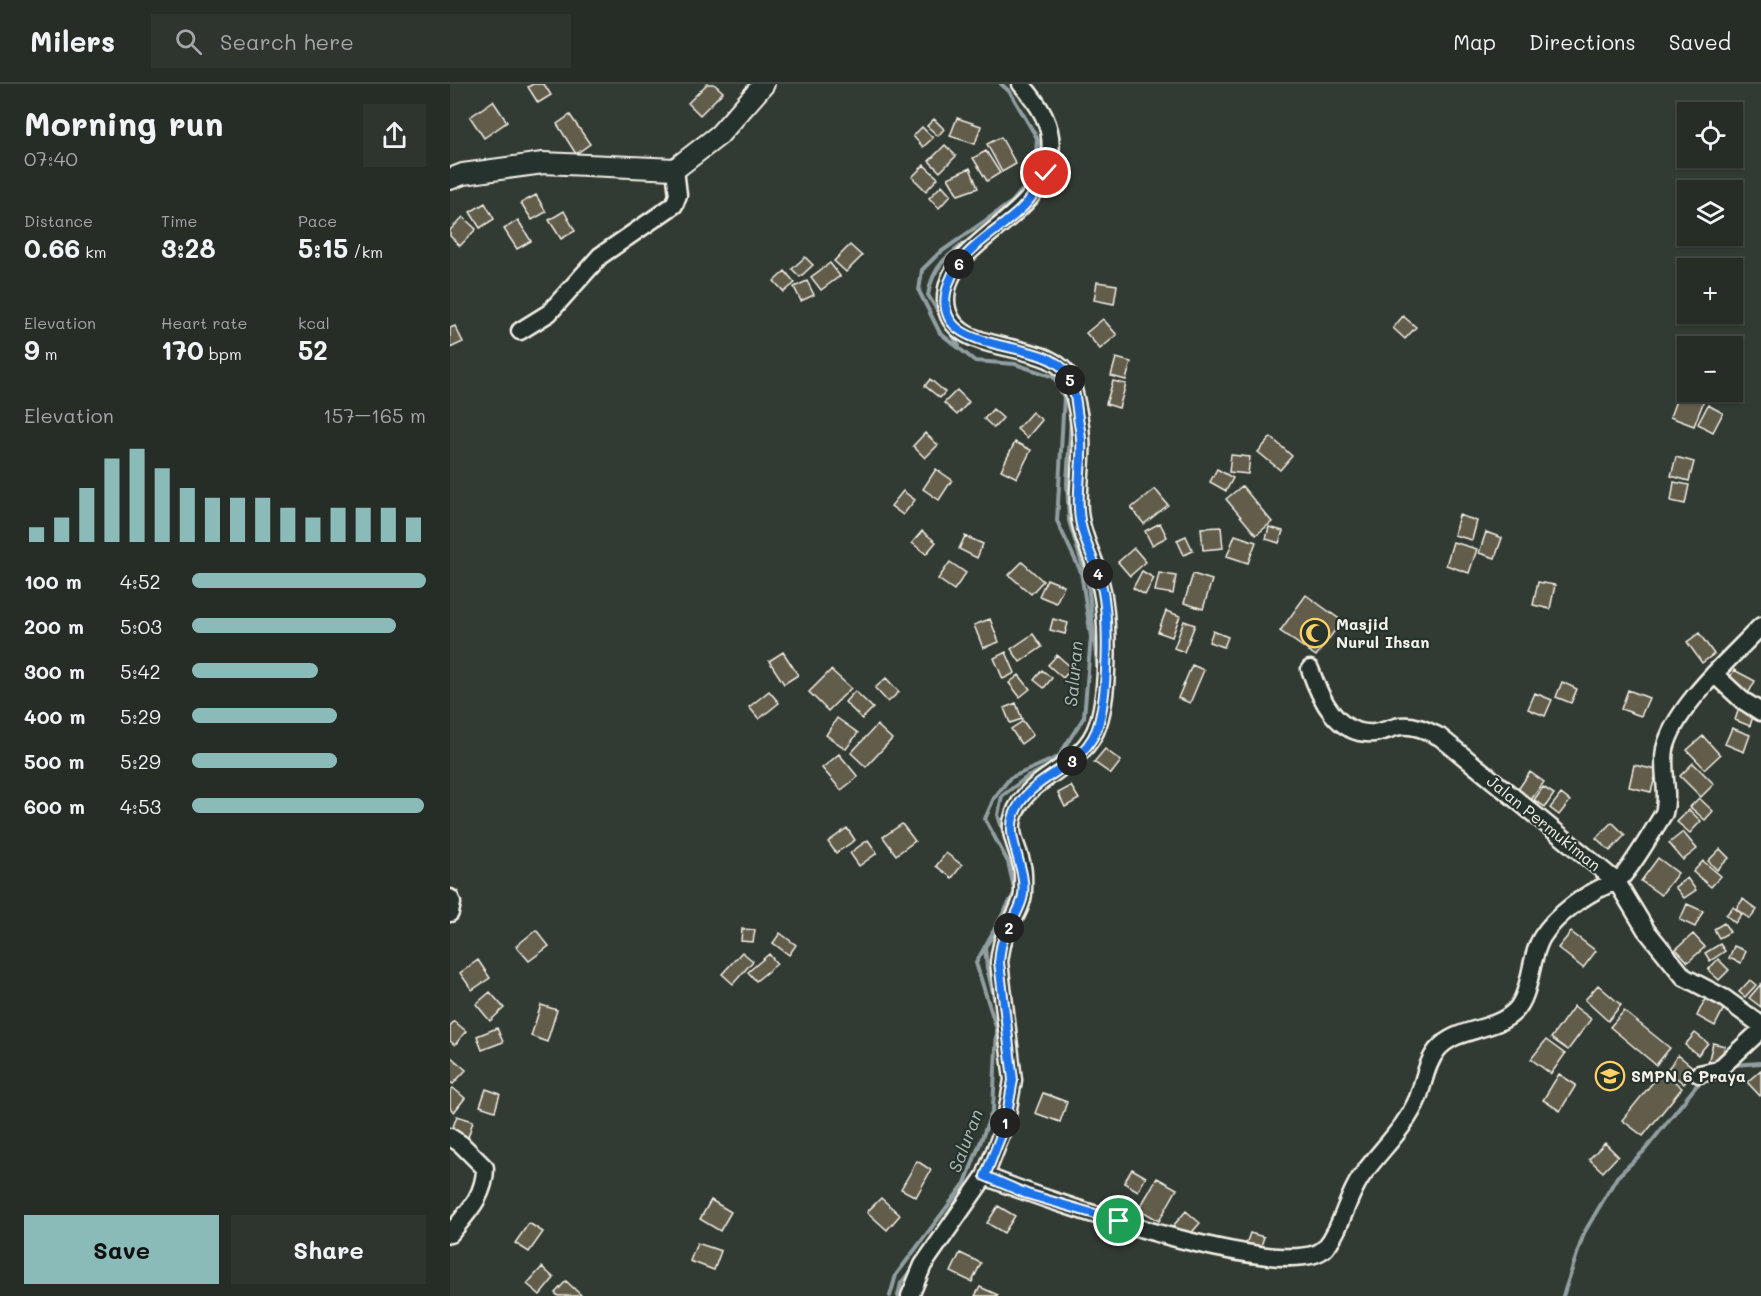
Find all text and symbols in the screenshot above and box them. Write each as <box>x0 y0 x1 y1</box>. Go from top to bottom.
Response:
search box <box>151 14 571 68</box>
text: Milers <box>30 23 115 59</box>
icon: search <box>172 25 205 58</box>
text: Search here <box>220 27 354 56</box>
text: Map <box>1453 28 1496 55</box>
text: Directions <box>1529 28 1636 55</box>
text: Saved <box>1669 28 1731 55</box>
text: Morning run <box>24 101 224 144</box>
map controls <box>1677 102 1743 402</box>
button: locate <box>1677 102 1743 168</box>
button: share <box>363 104 426 167</box>
text: 07:40 <box>24 145 78 171</box>
pin <box>1020 147 1071 198</box>
icon: check <box>1029 156 1062 189</box>
button: layers <box>1677 180 1743 246</box>
text: Distance <box>24 210 93 231</box>
text: Time <box>161 210 197 231</box>
text: Pace <box>298 210 337 231</box>
text: 0.66 <box>24 231 80 265</box>
text: 3:28 <box>161 231 216 265</box>
text: 5:15 <box>298 231 348 265</box>
text: km <box>80 241 107 262</box>
text: /km <box>348 241 383 262</box>
pin: 6 <box>944 249 974 279</box>
text: 6 <box>954 253 964 274</box>
button: + <box>1677 258 1743 324</box>
text: Elevation <box>24 312 96 333</box>
text: Heart rate <box>161 312 247 333</box>
text: kcal <box>298 312 330 333</box>
text: 9 <box>24 333 40 367</box>
text: 170 <box>161 333 204 367</box>
text: 52 <box>298 333 328 367</box>
button: − <box>1677 336 1743 402</box>
text: m <box>40 343 58 364</box>
text: bpm <box>204 343 242 364</box>
pin: 5 <box>1055 365 1085 395</box>
text: 5 <box>1065 369 1075 390</box>
text: Elevation <box>24 402 114 428</box>
text: 157–165 m <box>323 402 426 428</box>
pin: 4 <box>1083 559 1113 589</box>
text: 4 <box>1093 563 1103 584</box>
text: 100 m <box>24 568 82 594</box>
text: 4:52 <box>120 568 161 594</box>
text: 200 m <box>24 613 84 639</box>
text: 5:03 <box>120 613 162 639</box>
place label: Masjid Nurul Ihsan <box>1336 613 1429 652</box>
mosque icon: Masjid Nurul Ihsan <box>1299 617 1331 649</box>
water label: Saluran <box>1058 640 1088 708</box>
text: 300 m <box>24 658 85 684</box>
text: 5:42 <box>120 658 161 684</box>
text: 400 m <box>24 703 85 729</box>
text: 5:29 <box>120 703 161 729</box>
pin: 3 <box>1057 746 1087 776</box>
text: 500 m <box>24 748 84 774</box>
text: 5:29 <box>120 748 161 774</box>
text: 3 <box>1067 750 1077 771</box>
street label: Jalan Permukiman <box>1483 770 1606 875</box>
text: 600 m <box>24 793 85 819</box>
text: 4:53 <box>120 793 161 819</box>
pin: 2 <box>994 913 1024 943</box>
text: 2 <box>1005 917 1013 938</box>
school or university icon: SMPN 6 Praya <box>1594 1060 1626 1092</box>
place label: SMPN 6 Praya <box>1631 1065 1746 1086</box>
water label: Saluran <box>942 1106 988 1176</box>
pin: 1 <box>990 1108 1020 1138</box>
text: 1 <box>1001 1112 1009 1133</box>
pin <box>1093 1195 1144 1246</box>
icon: arrive <box>1102 1204 1135 1237</box>
button: Save <box>24 1215 219 1284</box>
button: Share <box>231 1215 426 1284</box>

